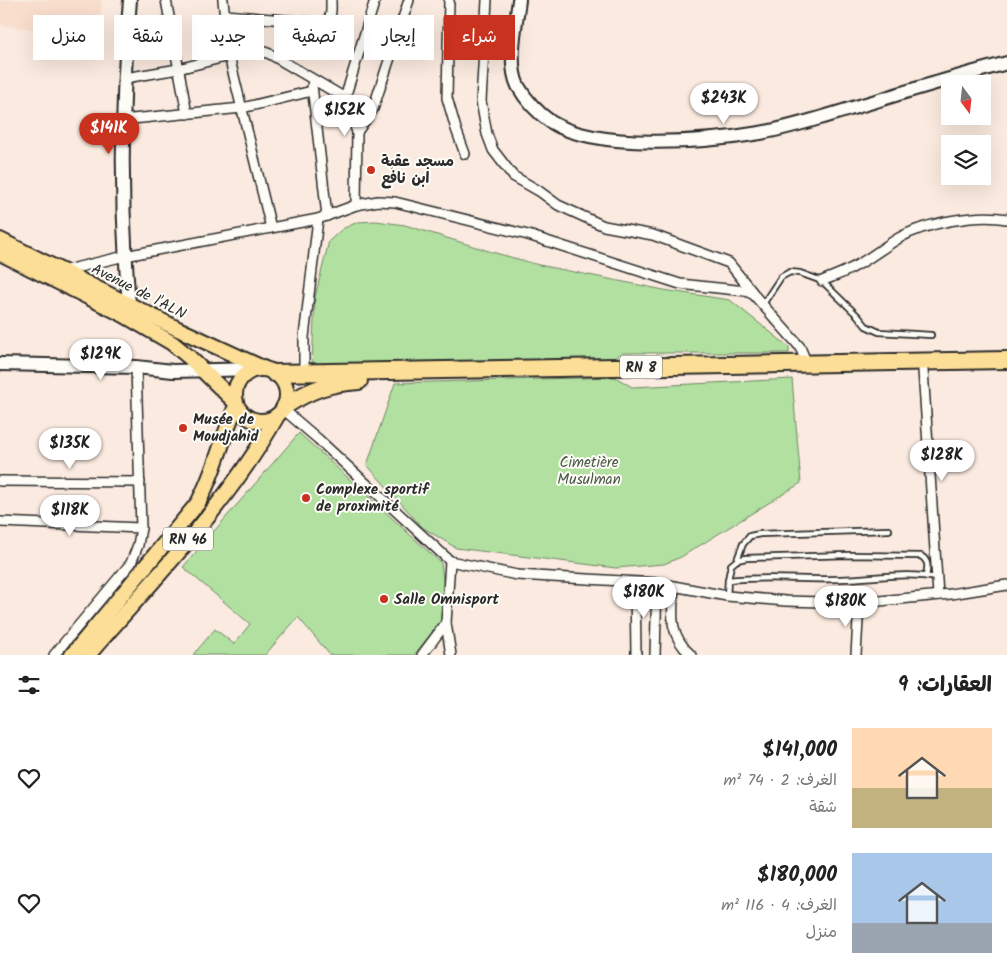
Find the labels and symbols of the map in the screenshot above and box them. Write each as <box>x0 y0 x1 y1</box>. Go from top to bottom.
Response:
north arrow <box>941 75 991 125</box>
pin: $243K <box>689 82 759 125</box>
pin: $152K <box>310 94 380 137</box>
pin: $141K <box>74 112 144 155</box>
place label: مسجد عقبة ابن نافع <box>381 150 454 191</box>
marker: مسجد عقبة ابن نافع <box>365 164 377 176</box>
street label: Avenue de l'ALN <box>87 258 190 326</box>
pin: $129K <box>66 338 136 381</box>
road number: RN 8 <box>620 356 662 378</box>
place label: Musée de Moudjahid <box>193 408 259 449</box>
marker: Musée de Moudjahid <box>177 422 189 434</box>
pin: $135K <box>35 428 105 470</box>
pin: $128K <box>907 440 977 482</box>
park label: Cimetière Musulman <box>557 451 621 492</box>
place label: Complexe sportif de proximité <box>316 478 430 519</box>
marker: Complexe sportif de proximité <box>300 492 312 504</box>
pin: $118K <box>35 494 105 537</box>
road number: RN 46 <box>163 528 213 550</box>
pin: $180K <box>609 576 679 619</box>
pin: $180K <box>811 586 881 628</box>
place label: Salle Omnisport <box>394 588 499 612</box>
marker: Salle Omnisport <box>378 593 390 605</box>

